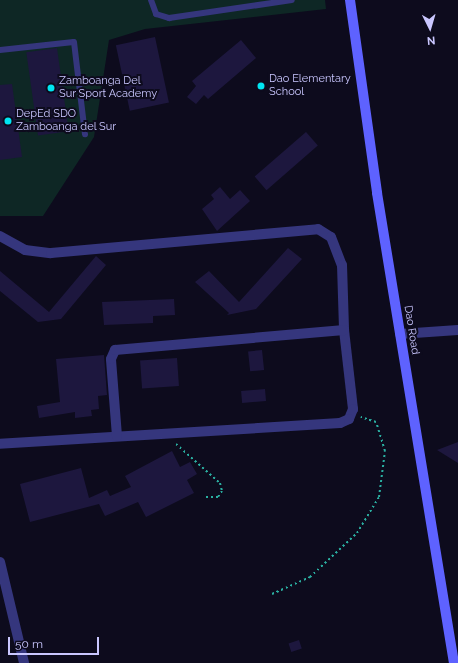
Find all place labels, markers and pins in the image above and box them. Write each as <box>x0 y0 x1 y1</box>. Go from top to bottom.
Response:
place label: Dao Elementary School <box>269 73 351 99</box>
place label: Zamboanga Del Sur Sport Academy <box>59 75 158 101</box>
marker: Dao Elementary School <box>256 81 266 91</box>
marker: Zamboanga Del Sur Sport Academy <box>46 83 56 93</box>
place label: DepEd SDO Zamboanga del Sur <box>16 108 117 134</box>
marker: DepEd SDO Zamboanga del Sur <box>3 116 13 126</box>

